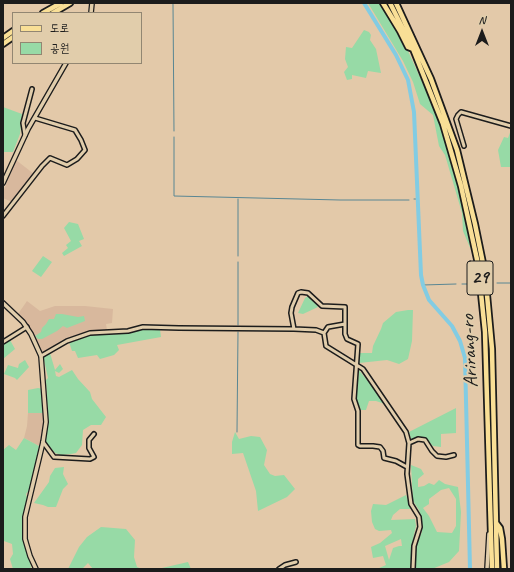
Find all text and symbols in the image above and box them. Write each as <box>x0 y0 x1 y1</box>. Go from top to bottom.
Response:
legend <box>12 12 142 64</box>
north arrow <box>462 12 502 52</box>
text: N <box>479 13 485 27</box>
text: 도로 <box>50 20 69 36</box>
text: 공원 <box>50 40 69 56</box>
road number: 29 <box>467 261 493 295</box>
street label: Arirang-ro <box>456 314 484 388</box>

